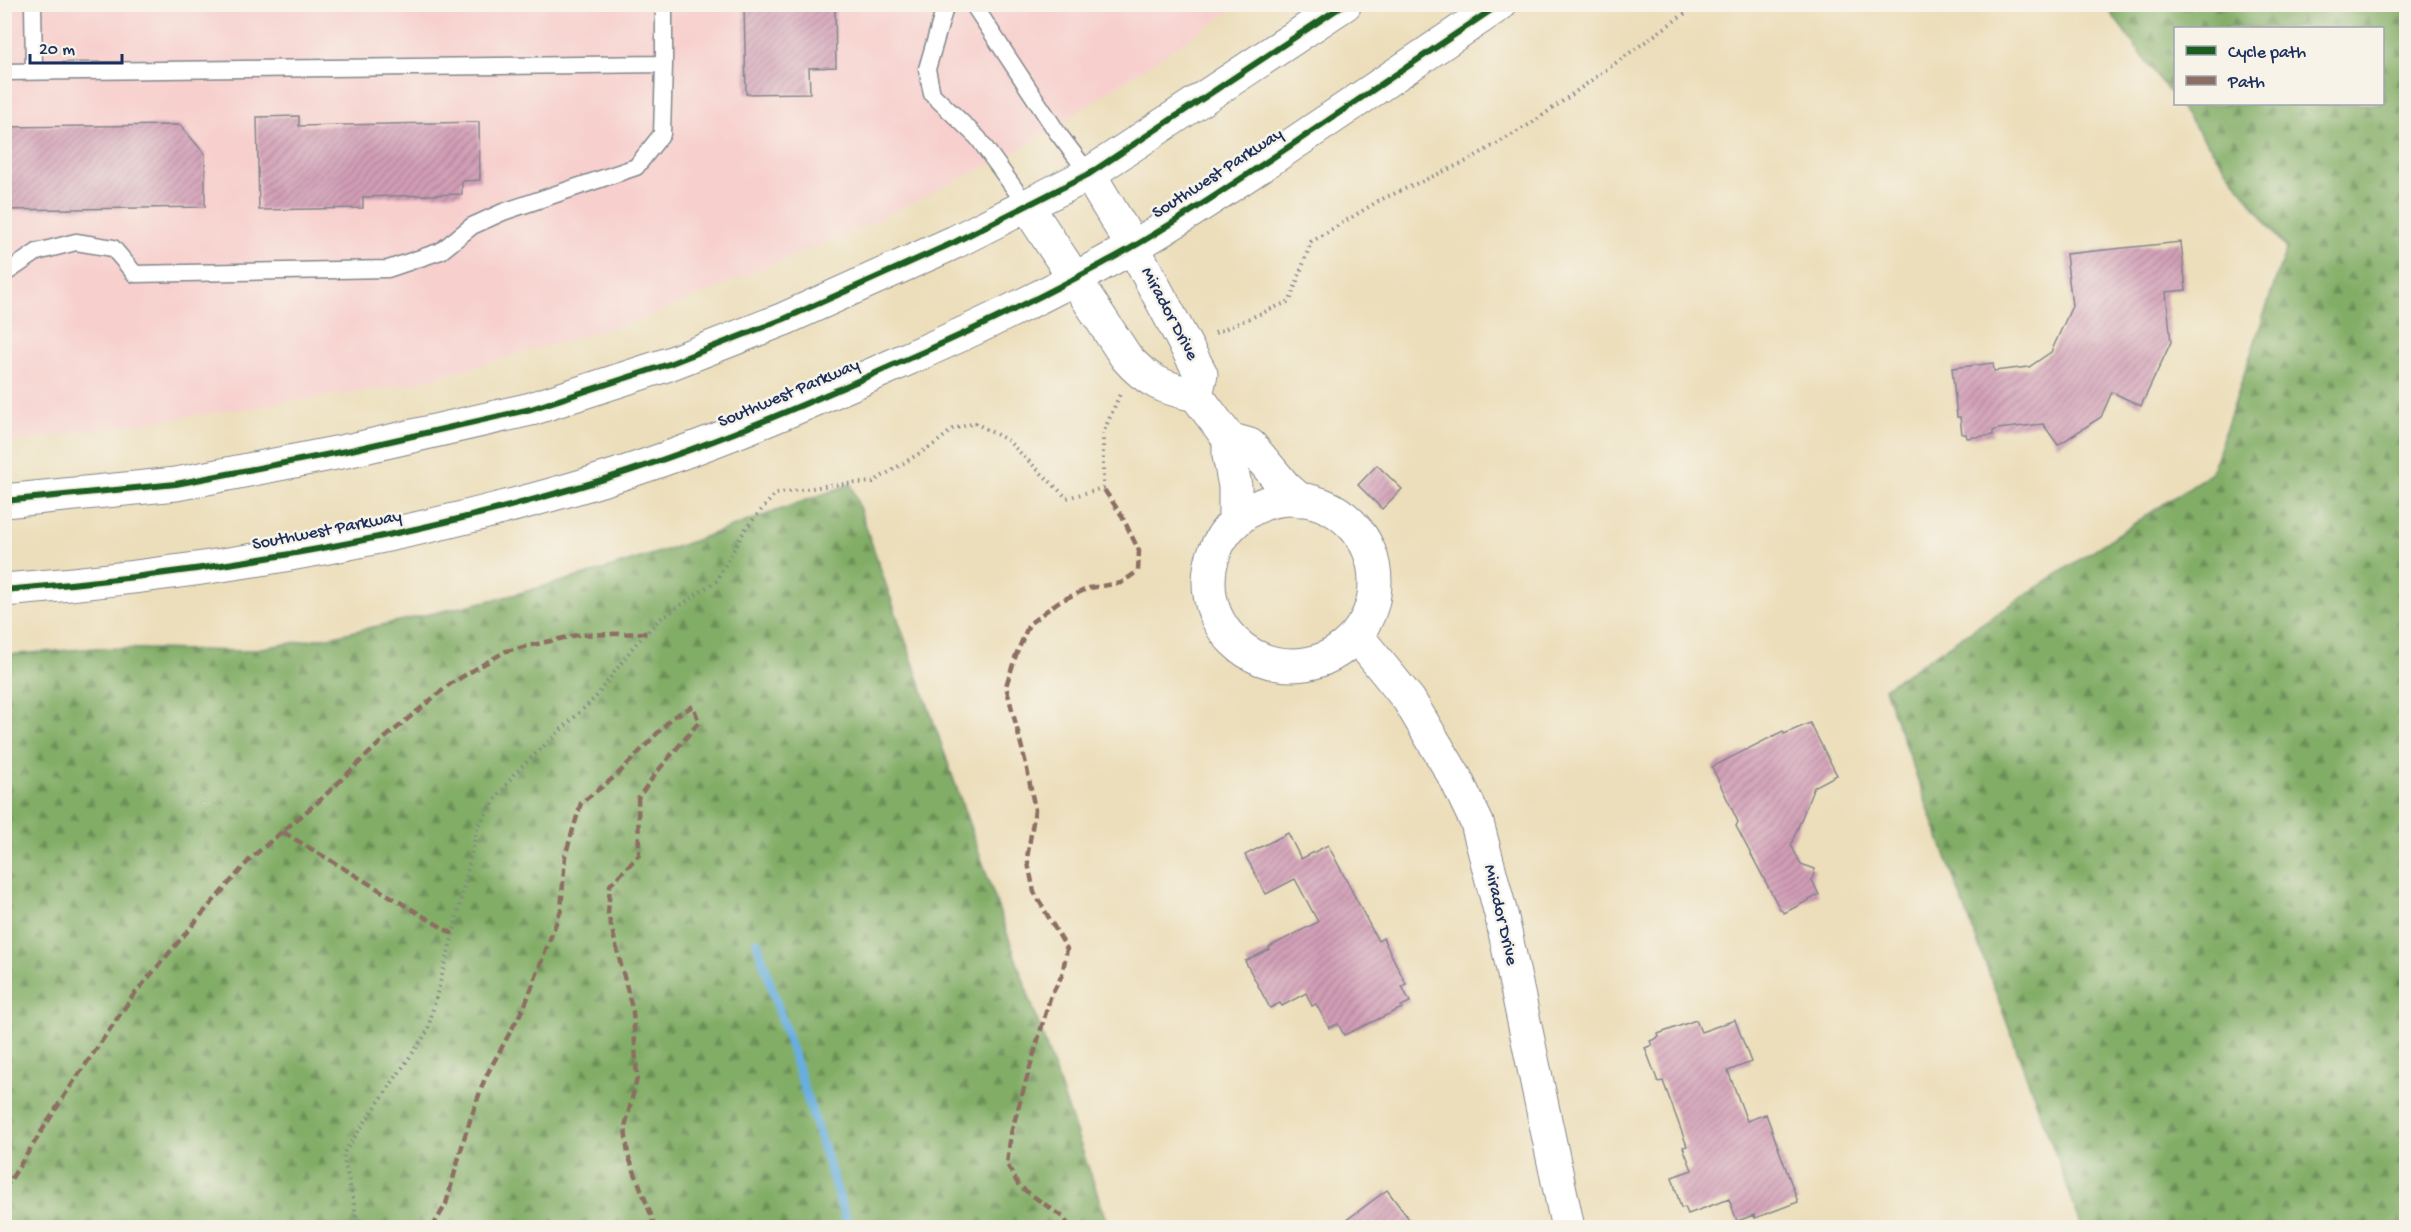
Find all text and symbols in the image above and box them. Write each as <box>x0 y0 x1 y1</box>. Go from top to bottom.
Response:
scale bar <box>30 27 122 65</box>
legend <box>2174 27 2384 105</box>
text: 20 m <box>39 40 75 61</box>
text: Cycle path <box>2228 43 2306 64</box>
text: Path <box>2227 73 2265 94</box>
street label: Southwest Parkway <box>1149 124 1287 224</box>
street label: Mirador Drive <box>1136 264 1203 365</box>
street label: Southwest Parkway <box>715 355 863 433</box>
street label: Southwest Parkway <box>251 506 404 556</box>
street label: Mirador Drive <box>1478 863 1522 968</box>

